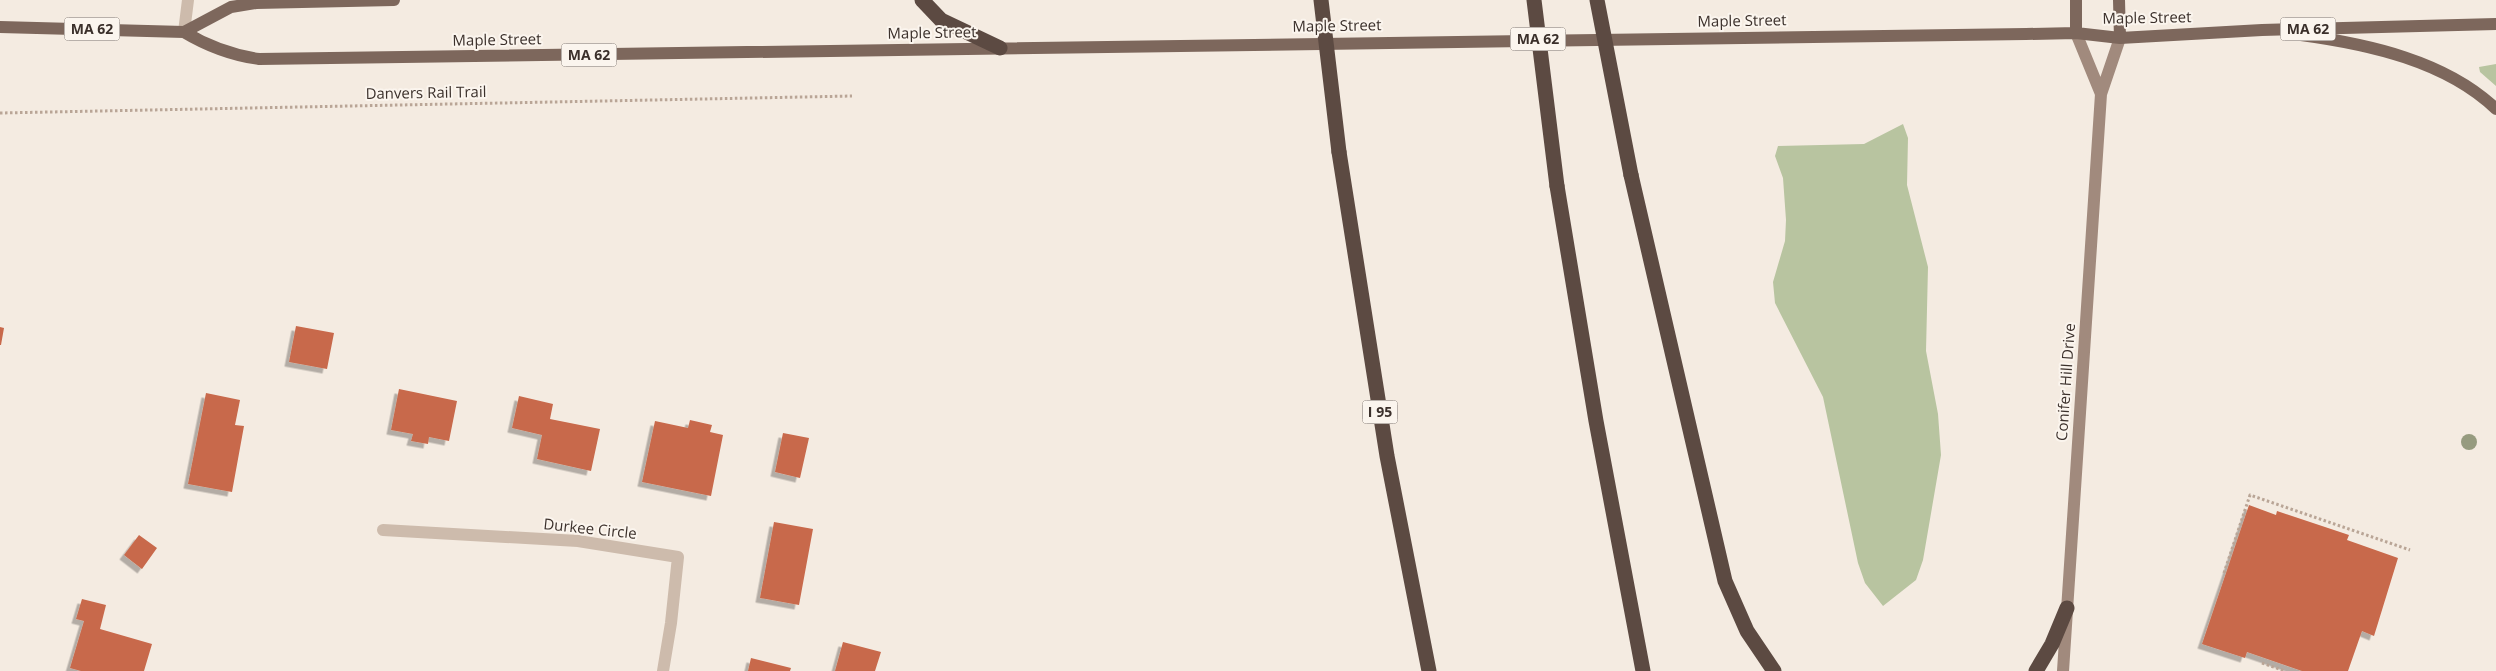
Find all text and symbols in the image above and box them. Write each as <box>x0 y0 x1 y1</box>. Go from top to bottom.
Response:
street label: Maple Street <box>2102 6 2192 28</box>
street label: Maple Street <box>1697 9 1787 31</box>
street label: Maple Street <box>1292 14 1382 36</box>
road number: MA 62 <box>64 18 120 40</box>
road number: MA 62 <box>2280 18 2336 40</box>
street label: Maple Street <box>887 21 977 43</box>
street label: Maple Street <box>452 28 542 50</box>
road number: MA 62 <box>1510 28 1566 50</box>
road number: MA 62 <box>562 44 616 66</box>
street label: Danvers Rail Trail <box>365 81 487 103</box>
street label: Conifer Hill Drive <box>2051 322 2079 441</box>
road number: I 95 <box>1362 401 1398 424</box>
street label: Durkee Circle <box>543 513 638 543</box>

